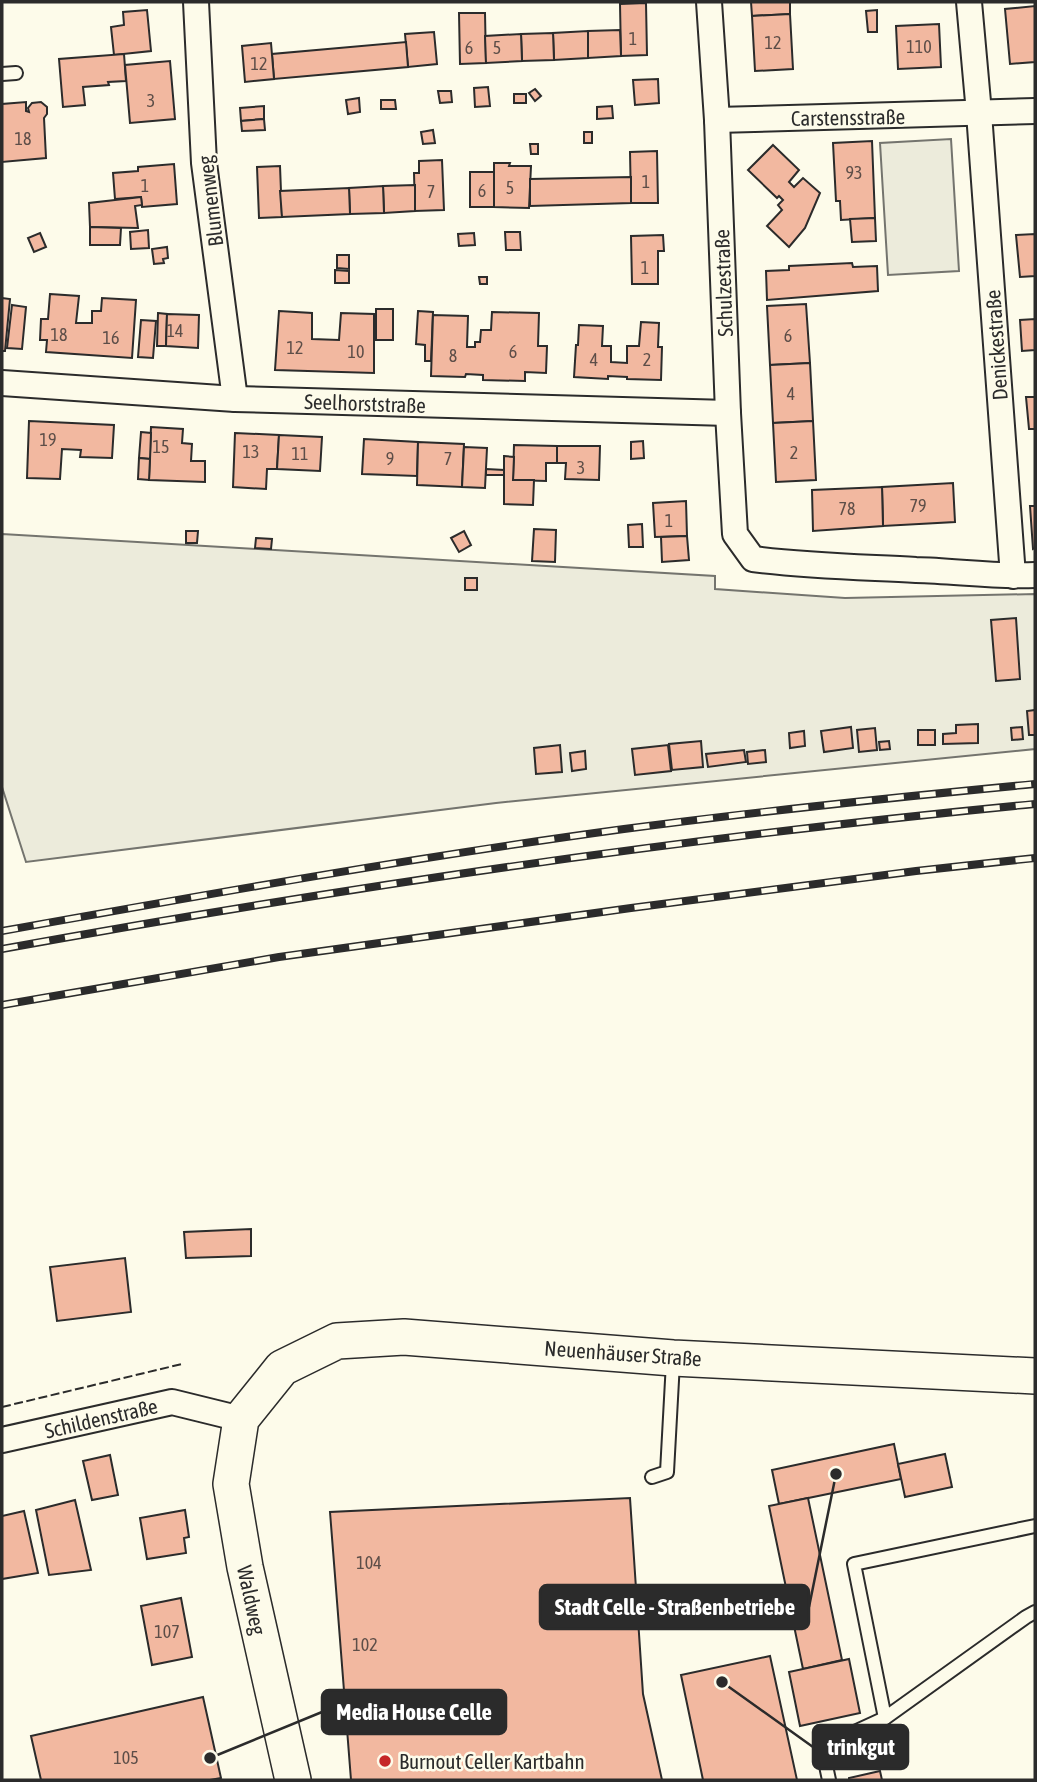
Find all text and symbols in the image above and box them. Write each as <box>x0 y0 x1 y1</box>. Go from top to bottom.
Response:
house number: 1 <box>629 28 637 49</box>
house number: 12 <box>765 32 781 53</box>
house number: 110 <box>906 36 932 57</box>
house number: 6 <box>465 37 473 58</box>
house number: 5 <box>493 37 501 58</box>
house number: 12 <box>251 53 267 74</box>
house number: 3 <box>147 90 155 111</box>
street label: Carstensstraße <box>791 104 905 130</box>
house number: 18 <box>15 128 31 149</box>
street label: Blumenweg <box>193 154 227 248</box>
house number: 93 <box>846 162 862 183</box>
house number: 1 <box>642 171 650 192</box>
house number: 1 <box>141 175 149 196</box>
house number: 5 <box>506 177 514 198</box>
house number: 6 <box>478 180 486 201</box>
house number: 7 <box>427 181 435 202</box>
street label: Schulzestraße <box>709 229 737 337</box>
house number: 1 <box>641 257 649 278</box>
street label: Denickestraße <box>980 289 1012 401</box>
house number: 14 <box>167 320 183 341</box>
house number: 18 <box>51 324 67 345</box>
house number: 6 <box>784 325 792 346</box>
house number: 16 <box>103 327 119 348</box>
house number: 12 <box>287 337 303 358</box>
house number: 10 <box>348 341 364 362</box>
house number: 6 <box>509 341 517 362</box>
house number: 8 <box>449 345 457 366</box>
house number: 4 <box>590 349 598 370</box>
house number: 2 <box>643 349 651 370</box>
house number: 4 <box>787 383 795 404</box>
street label: Seelhorststraße <box>304 389 426 417</box>
house number: 19 <box>40 429 56 450</box>
house number: 15 <box>153 436 169 457</box>
house number: 13 <box>243 441 259 462</box>
house number: 2 <box>790 442 798 463</box>
house number: 11 <box>292 443 308 464</box>
house number: 9 <box>386 448 394 469</box>
house number: 7 <box>444 448 452 469</box>
house number: 3 <box>577 457 585 478</box>
house number: 79 <box>910 495 926 516</box>
house number: 78 <box>839 498 855 519</box>
house number: 1 <box>665 510 673 531</box>
street label: Neuenhäuser Straße <box>543 1336 703 1370</box>
street label: Schildenstraße <box>42 1393 160 1443</box>
house number: 104 <box>356 1552 382 1573</box>
street label: Waldweg <box>233 1563 271 1637</box>
callout: Stadt Celle - Straßenbetriebe <box>540 1585 809 1629</box>
text: Stadt Celle - Straßenbetriebe <box>555 1594 795 1620</box>
house number: 107 <box>154 1621 180 1642</box>
house number: 102 <box>352 1634 378 1655</box>
callout: Media House Celle <box>322 1690 506 1734</box>
text: Media House Celle <box>336 1699 492 1725</box>
callout: trinkgut <box>813 1725 908 1769</box>
text: trinkgut <box>826 1734 895 1760</box>
house number: 105 <box>113 1747 139 1768</box>
place label: Burnout Celler Kartbahn <box>399 1749 585 1773</box>
marker: Burnout Celler Kartbahn <box>377 1753 393 1769</box>

